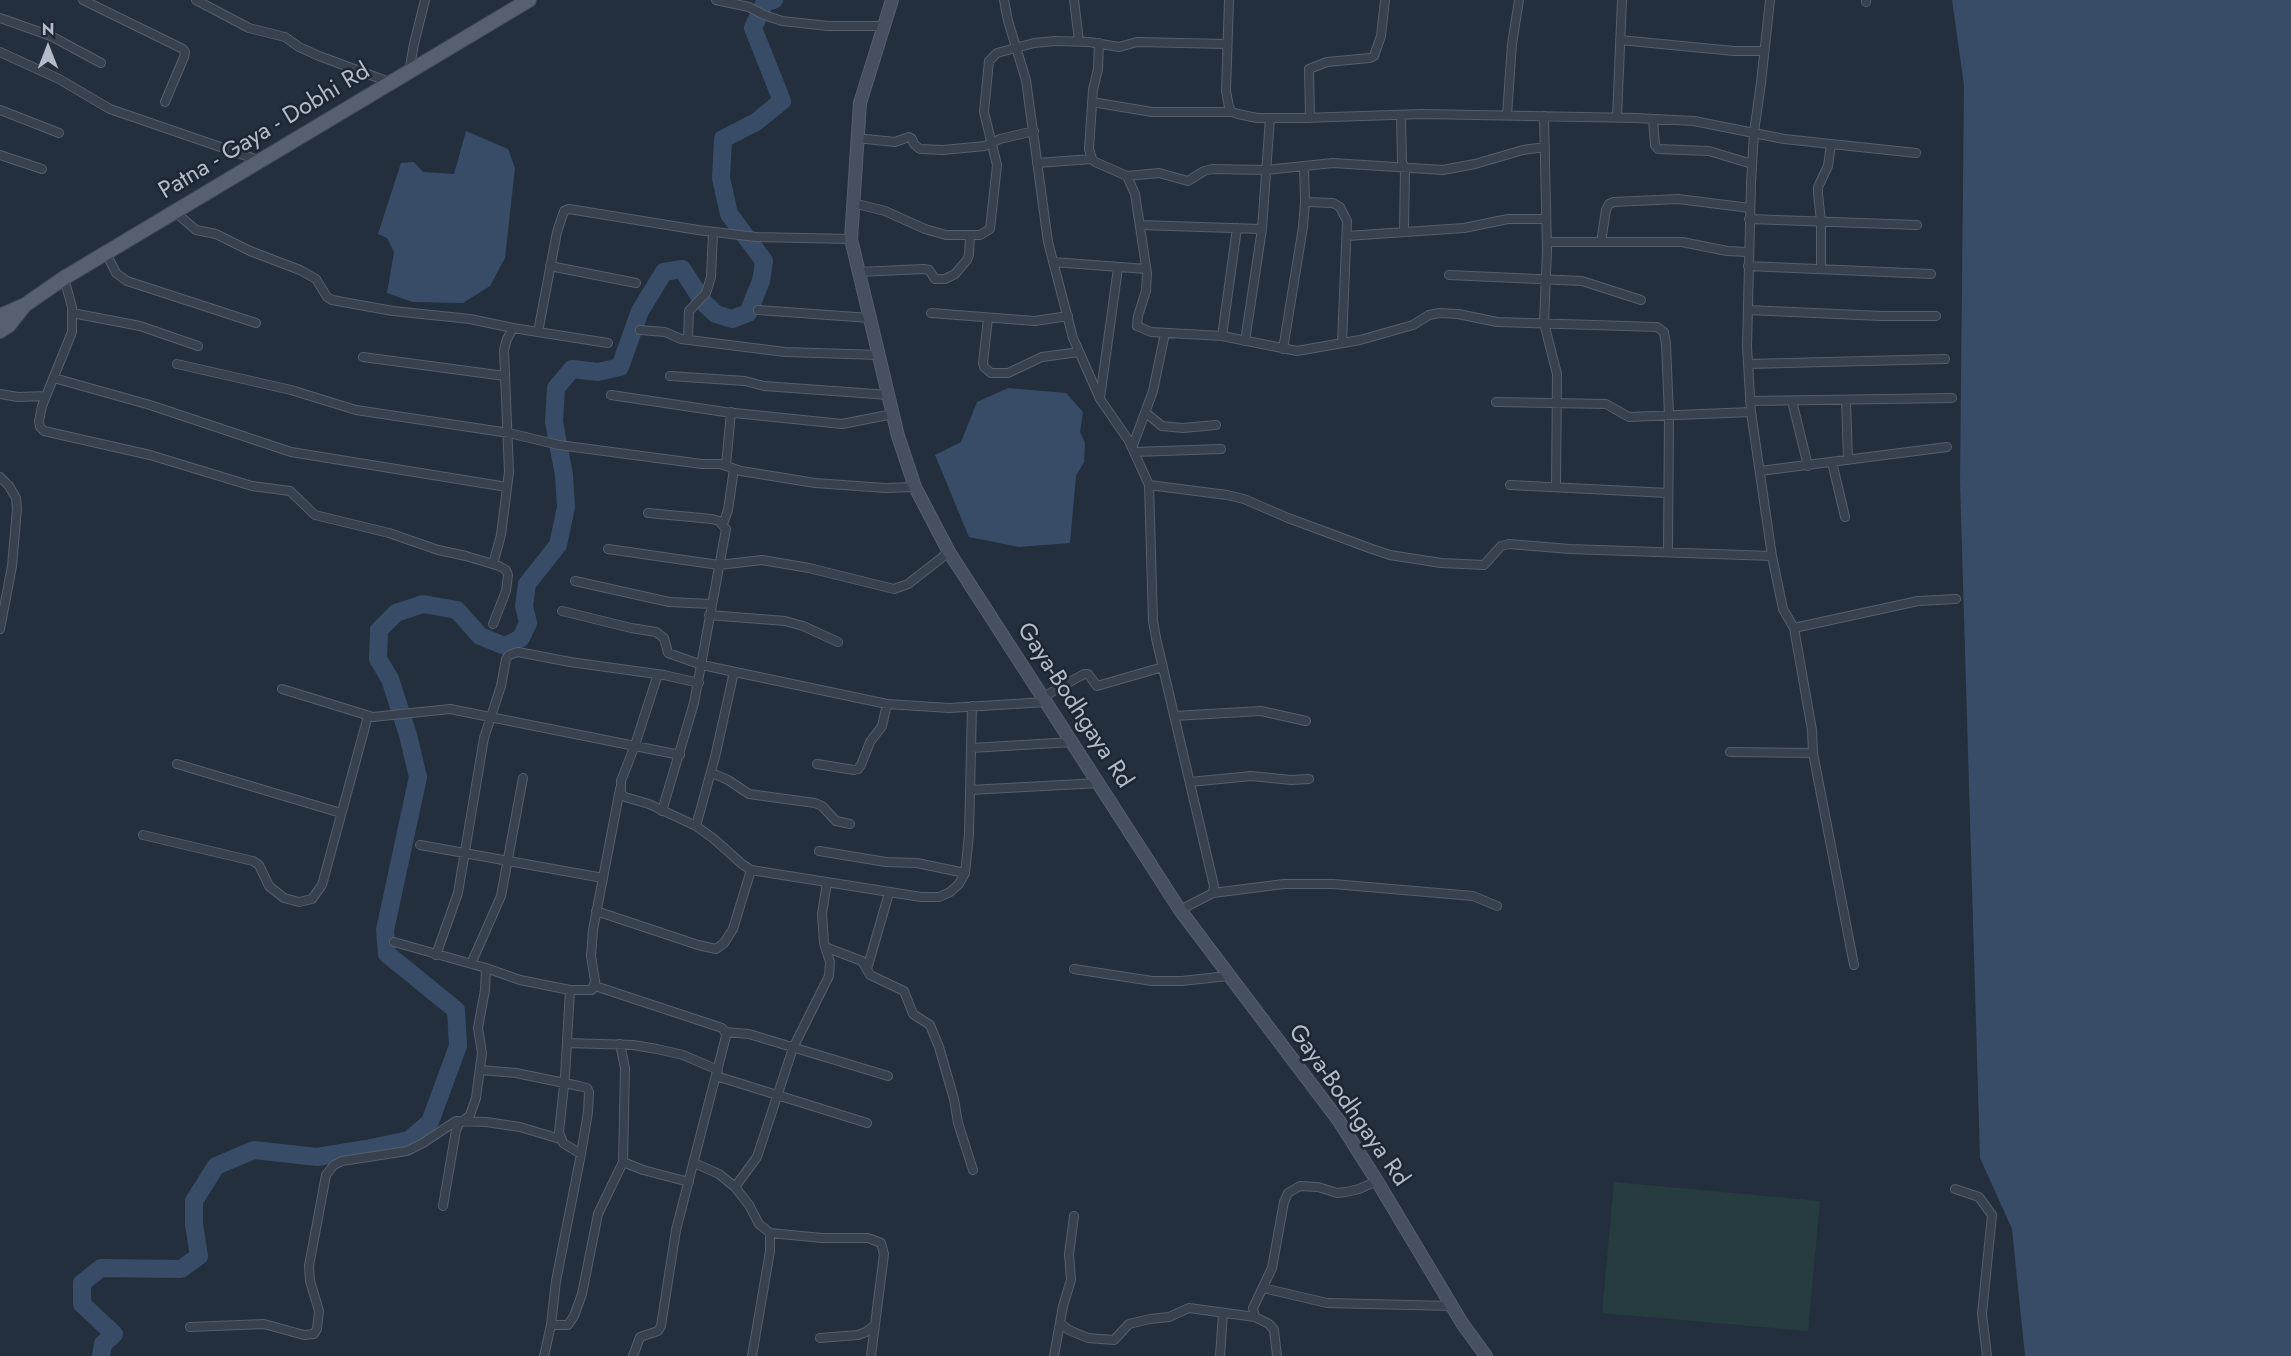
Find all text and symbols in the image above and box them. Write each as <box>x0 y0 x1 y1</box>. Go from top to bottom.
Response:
north arrow <box>18 18 78 78</box>
text: N <box>42 18 54 41</box>
street label: Patna - Gaya - Dobhi Rd <box>154 58 376 206</box>
street label: Gaya-Bodhgaya Rd <box>1010 618 1138 794</box>
street label: Gaya-Bodhgaya Rd <box>1281 1019 1415 1193</box>

